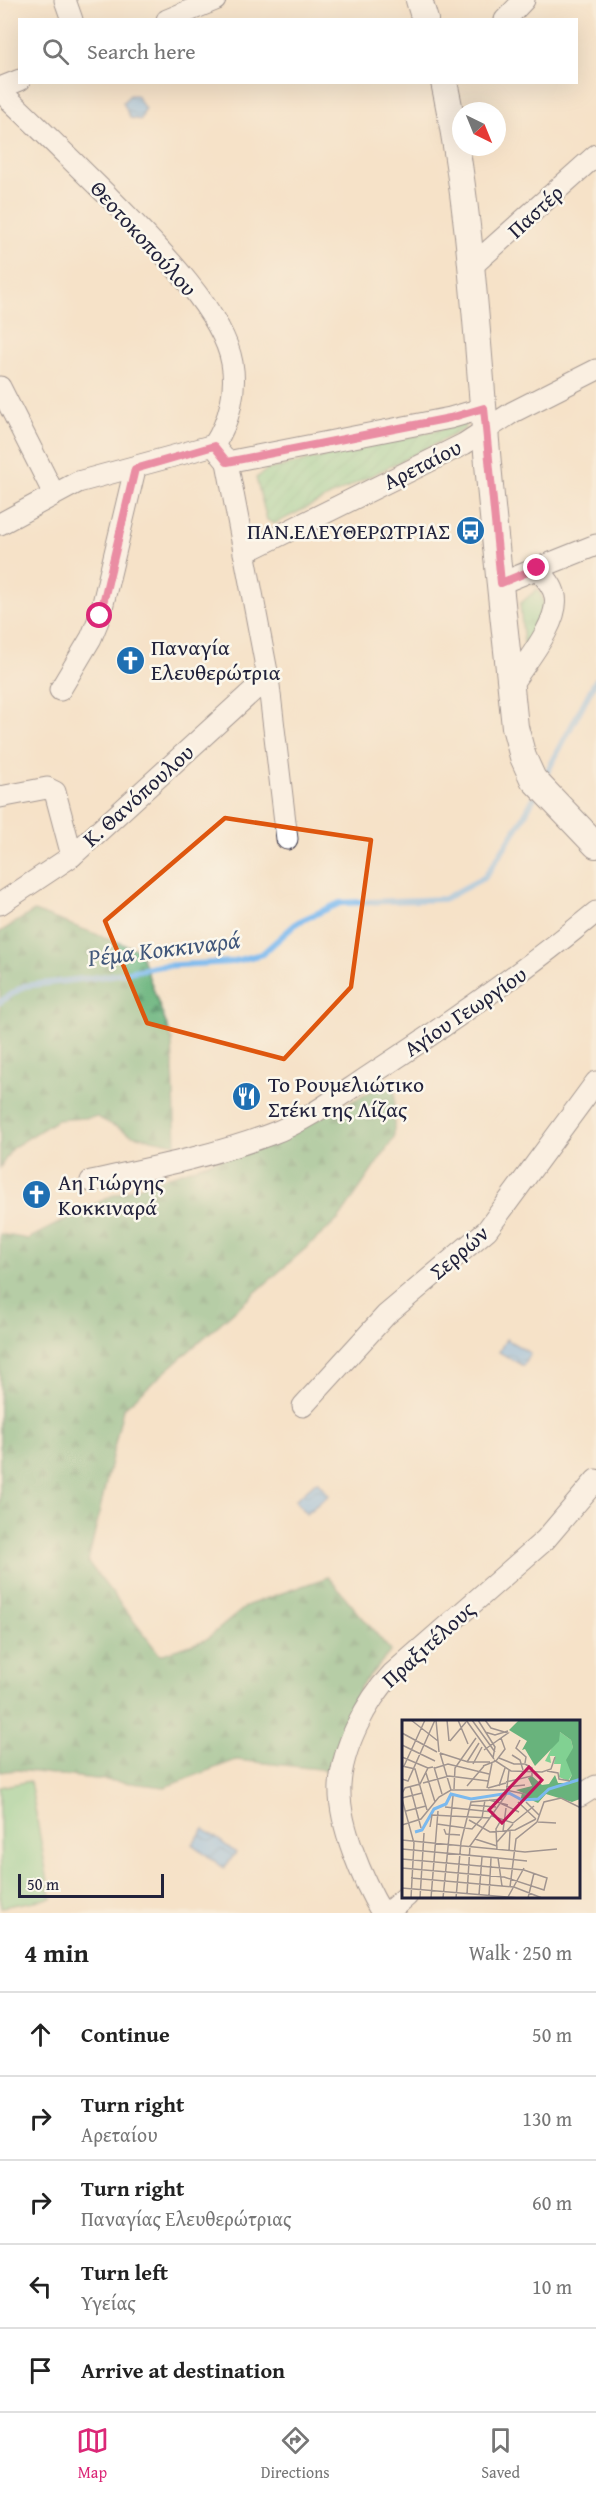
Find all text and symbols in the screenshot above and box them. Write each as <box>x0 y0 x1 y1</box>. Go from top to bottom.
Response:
search box <box>18 18 578 84</box>
icon: search <box>39 35 72 68</box>
text: Search here <box>87 35 196 67</box>
north arrow <box>452 102 506 156</box>
street label: Θεοτοκοπούλου <box>83 173 205 303</box>
street label: Παστέρ <box>500 177 570 245</box>
street label: Αρεταίου <box>377 431 467 497</box>
place label: ΠΑΝ.ΕΛΕΥΘΕΡΩΤΡΙΑΣ <box>247 515 450 547</box>
bus stop icon: ΠΑΝ.ΕΛΕΥΘΕΡΩΤΡΙΑΣ <box>455 515 487 547</box>
route end <box>523 554 549 580</box>
route start <box>86 602 112 628</box>
place label: Παναγία Ελευθερώτρια <box>151 631 281 688</box>
church icon: Παναγία Ελευθερώτρια <box>114 644 146 676</box>
street label: Κ. Θανόπουλου <box>75 736 201 854</box>
water label: Ρέμα Κοκκιναρά <box>85 922 243 975</box>
street label: Αγίου Γεωργίου <box>397 958 533 1064</box>
place label: Το Ρουμελιώτικο Στέκι της Λίζας <box>268 1068 424 1125</box>
restaurant icon: Το Ρουμελιώτικο Στέκι της Λίζας <box>231 1081 263 1113</box>
place label: Αη Γιώργης Κοκκιναρά <box>58 1166 165 1223</box>
church icon: Αη Γιώργης Κοκκιναρά <box>21 1179 53 1211</box>
street label: Σερρών <box>422 1217 496 1287</box>
street label: Πραξιτέλους <box>374 1593 482 1695</box>
inset map <box>402 1720 581 1898</box>
scale bar <box>18 1871 164 1898</box>
text: 50 m <box>27 1872 59 1896</box>
text: 4 min <box>24 1933 89 1972</box>
text: Walk · 250 m <box>469 1938 572 1967</box>
icon: ahead <box>24 2018 57 2051</box>
text: Continue <box>81 2018 170 2050</box>
text: 50 m <box>532 2020 572 2049</box>
text: Turn right <box>81 2088 184 2120</box>
icon: right <box>24 2102 57 2135</box>
text: 130 m <box>522 2104 572 2133</box>
text: Αρεταίου <box>81 2120 158 2149</box>
text: Turn right <box>81 2172 184 2204</box>
icon: right <box>24 2186 57 2219</box>
text: 60 m <box>532 2188 572 2217</box>
text: Παναγίας Ελευθερώτριας <box>81 2204 291 2233</box>
text: Turn left <box>81 2256 168 2288</box>
icon: left <box>24 2270 57 2303</box>
text: 10 m <box>532 2272 572 2301</box>
text: Υγείας <box>81 2288 136 2317</box>
icon: arrive <box>24 2354 57 2387</box>
text: Arrive at destination <box>81 2354 285 2386</box>
tab: Map <box>76 2424 109 2484</box>
tab: Directions <box>261 2424 330 2484</box>
tab: Saved <box>481 2424 520 2484</box>

